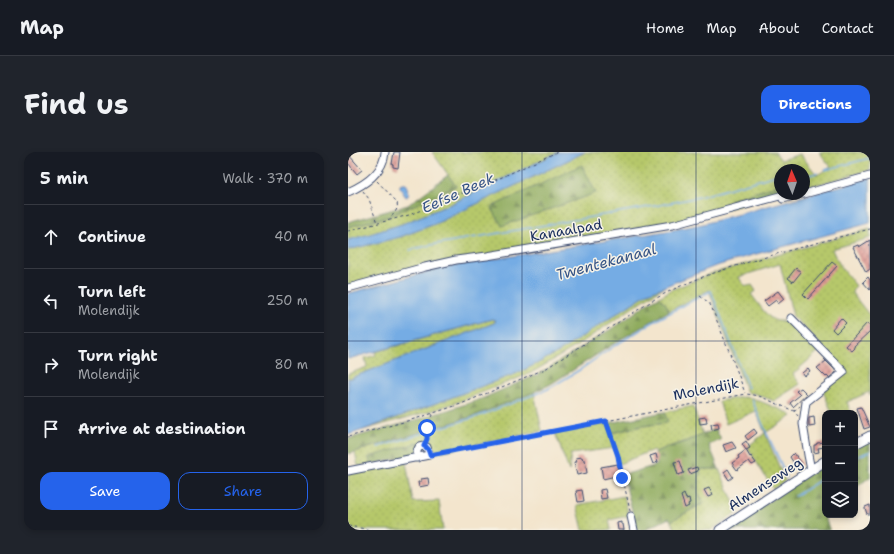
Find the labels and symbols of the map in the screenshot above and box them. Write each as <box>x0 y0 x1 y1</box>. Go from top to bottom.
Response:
north arrow <box>774 164 810 200</box>
water label: Eefse Beek <box>418 168 498 218</box>
street label: Kanaalpad <box>529 215 604 245</box>
water label: Twentekanaal <box>554 239 659 285</box>
street label: Molendijk <box>672 374 740 404</box>
route start <box>418 419 436 437</box>
street label: Almenseweg <box>724 453 806 515</box>
route end <box>613 469 631 487</box>

